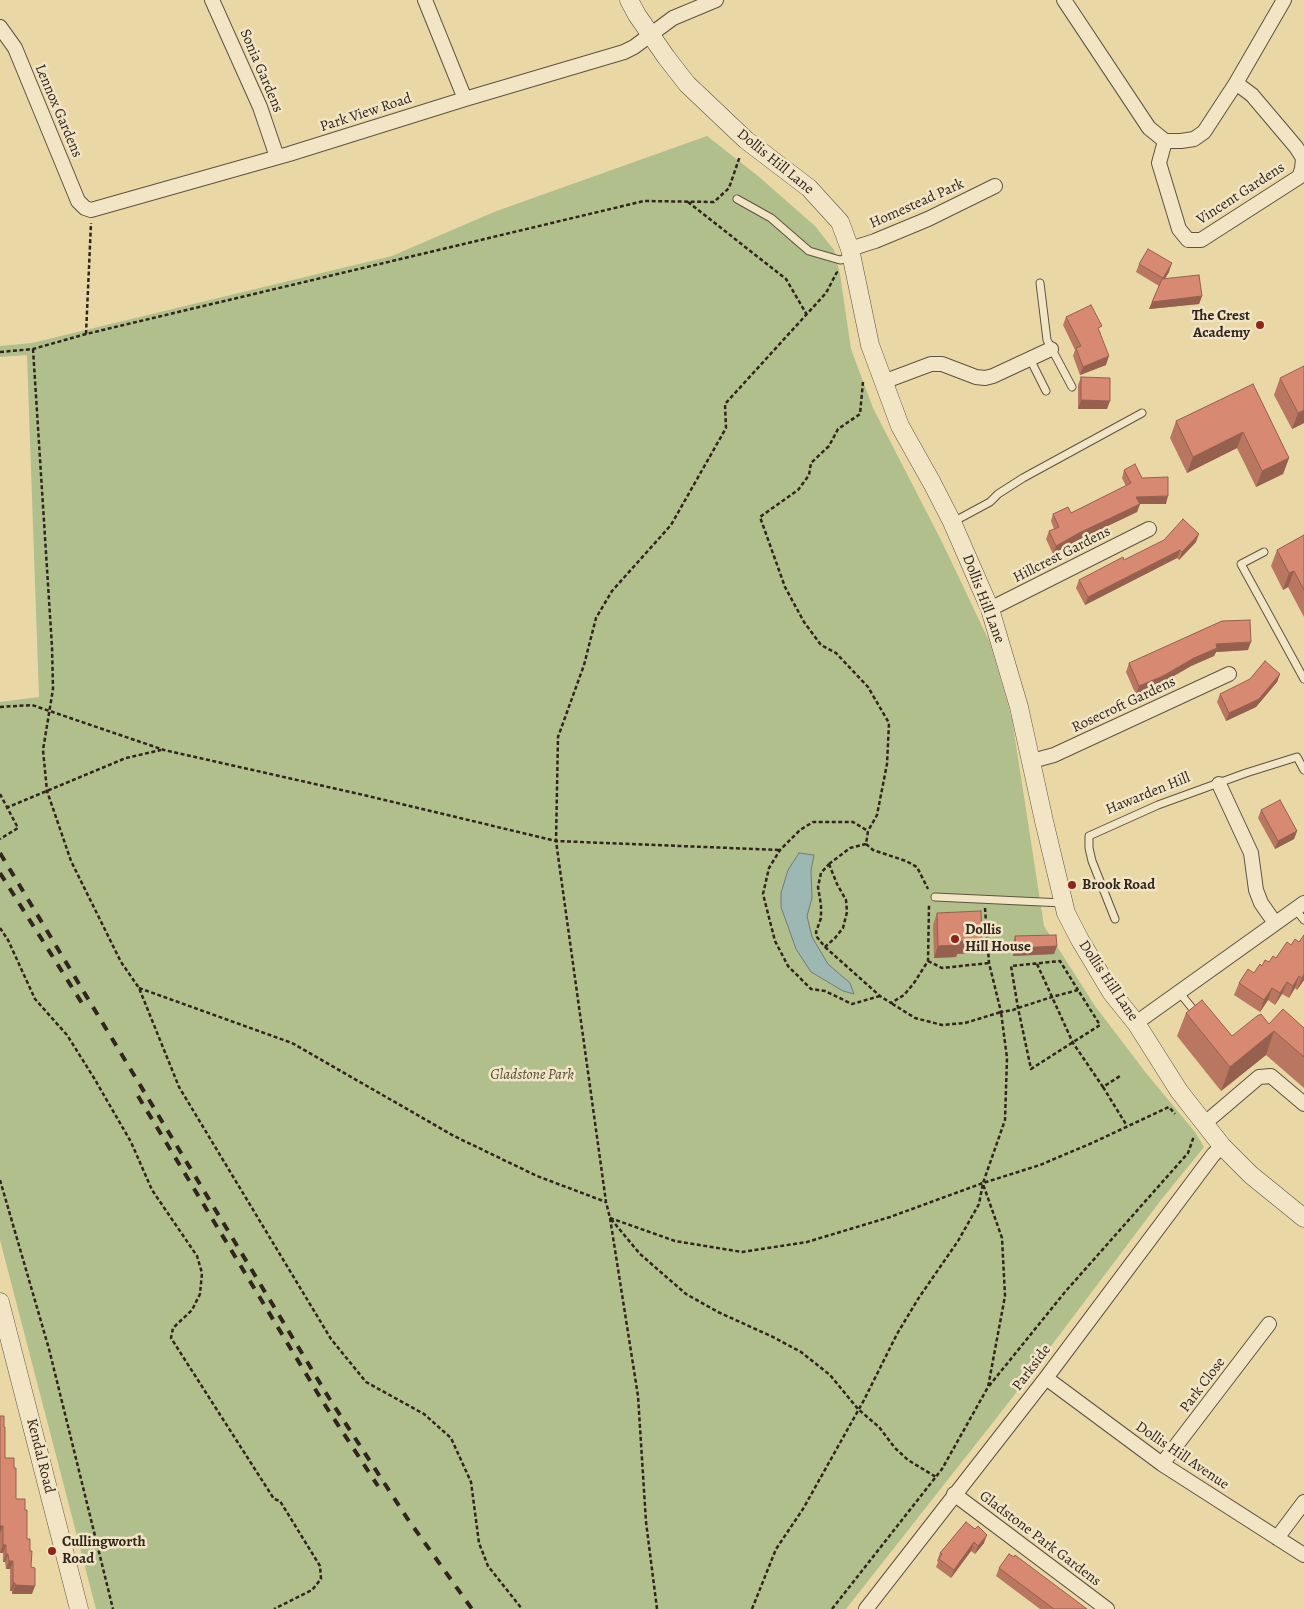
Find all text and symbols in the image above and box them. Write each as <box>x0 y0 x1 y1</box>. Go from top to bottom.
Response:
street label: Sonia Gardens <box>235 27 287 115</box>
street label: Lennox Gardens <box>30 62 86 160</box>
street label: Park View Road <box>318 90 414 136</box>
street label: Dollis Hill Lane <box>733 125 817 199</box>
street label: Vincent Gardens <box>1194 159 1288 229</box>
street label: Homestead Park <box>867 175 967 233</box>
place label: The Crest Academy <box>1192 307 1250 342</box>
marker: The Crest Academy <box>1254 319 1266 331</box>
street label: Hillcrest Gardens <box>1010 523 1114 587</box>
street label: Dollis Hill Lane <box>958 552 1008 646</box>
street label: Rosecroft Gardens <box>1069 673 1179 737</box>
street label: Hawarden Hill <box>1103 769 1193 819</box>
place label: Brook Road <box>1082 876 1155 894</box>
marker: Brook Road <box>1066 879 1078 891</box>
place label: Dollis Hill House <box>965 921 1031 956</box>
marker: Dollis Hill House <box>949 933 961 945</box>
street label: Dollis Hill Lane <box>1074 937 1142 1025</box>
park label: Gladstone Park <box>490 1066 574 1084</box>
street label: Parkside <box>1009 1341 1055 1395</box>
street label: Park Close <box>1176 1354 1230 1416</box>
street label: Kendal Road <box>22 1417 58 1495</box>
street label: Dollis Hill Avenue <box>1132 1418 1232 1494</box>
street label: Gladstone Park Gardens <box>976 1487 1104 1591</box>
place label: Cullingworth Road <box>62 1533 146 1568</box>
marker: Cullingworth Road <box>46 1545 58 1557</box>

